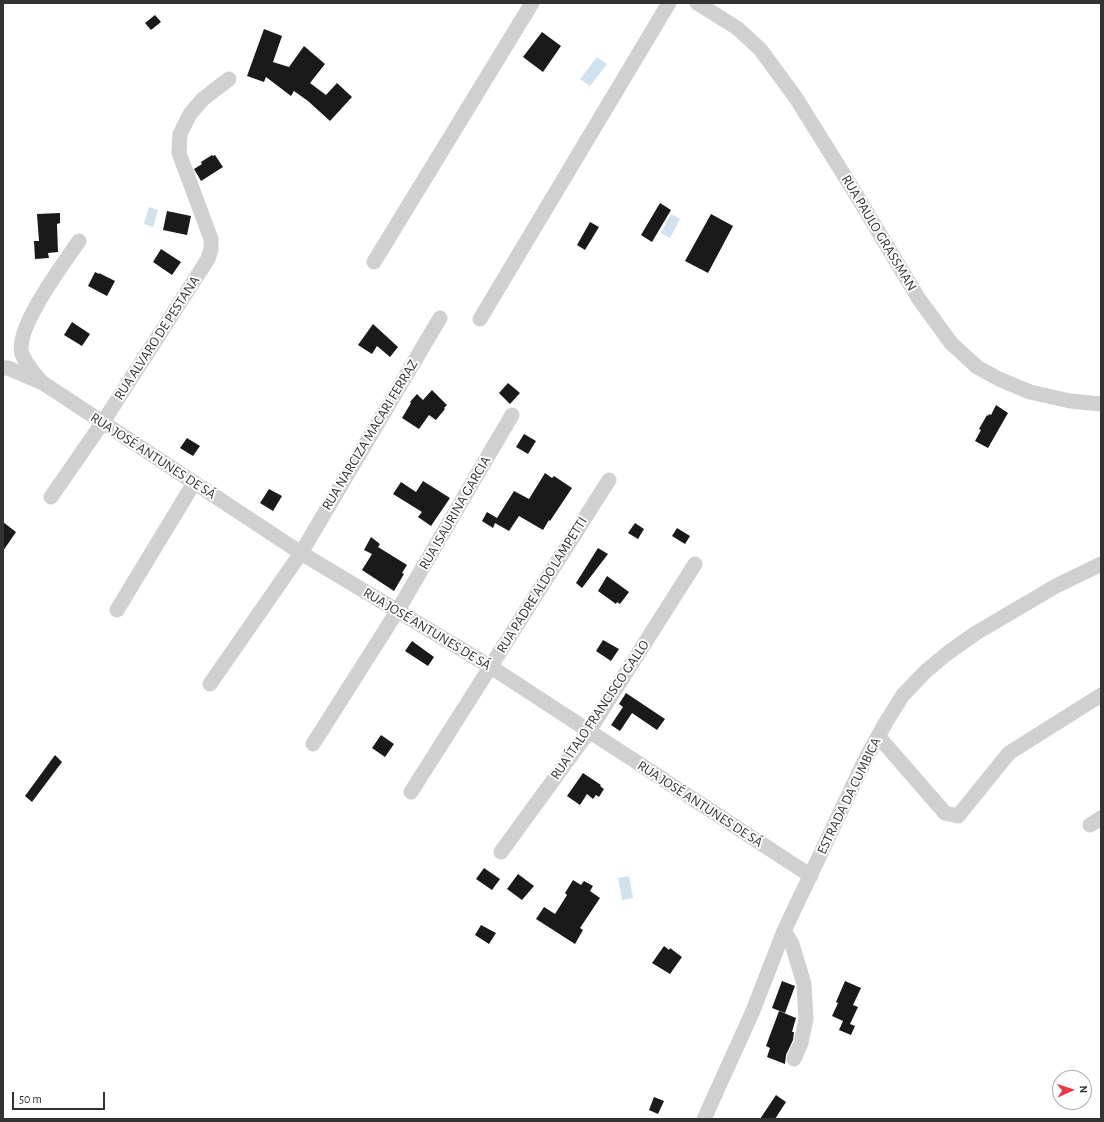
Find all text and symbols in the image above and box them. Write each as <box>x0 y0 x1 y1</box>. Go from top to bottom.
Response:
street label: RUA PAULO GRASSMAN <box>838 172 920 294</box>
street label: RUA ALVARO DE PESTANA <box>111 273 203 403</box>
street label: RUA NARCIZA MACARI FERRAZ <box>318 357 422 513</box>
street label: RUA JOSÉ ANTUNES DE SÁ <box>87 409 219 503</box>
street label: RUA ISAURINA GARCIA <box>416 453 494 573</box>
street label: RUA PADRE ALDO LAMPETTI <box>493 514 591 656</box>
street label: RUA JOSÉ ANTUNES DE SÁ <box>360 584 494 674</box>
street label: RUA ÍTALO FRANCISCO GALLO <box>547 637 653 783</box>
street label: ESTRADA DA CUMBICA <box>813 735 885 857</box>
street label: RUA JOSÉ ANTUNES DE SÁ <box>634 757 766 851</box>
north arrow <box>1052 1070 1092 1110</box>
scale bar <box>14 1084 107 1110</box>
text: N <box>1078 1085 1089 1094</box>
text: 50 m <box>19 1093 42 1105</box>

